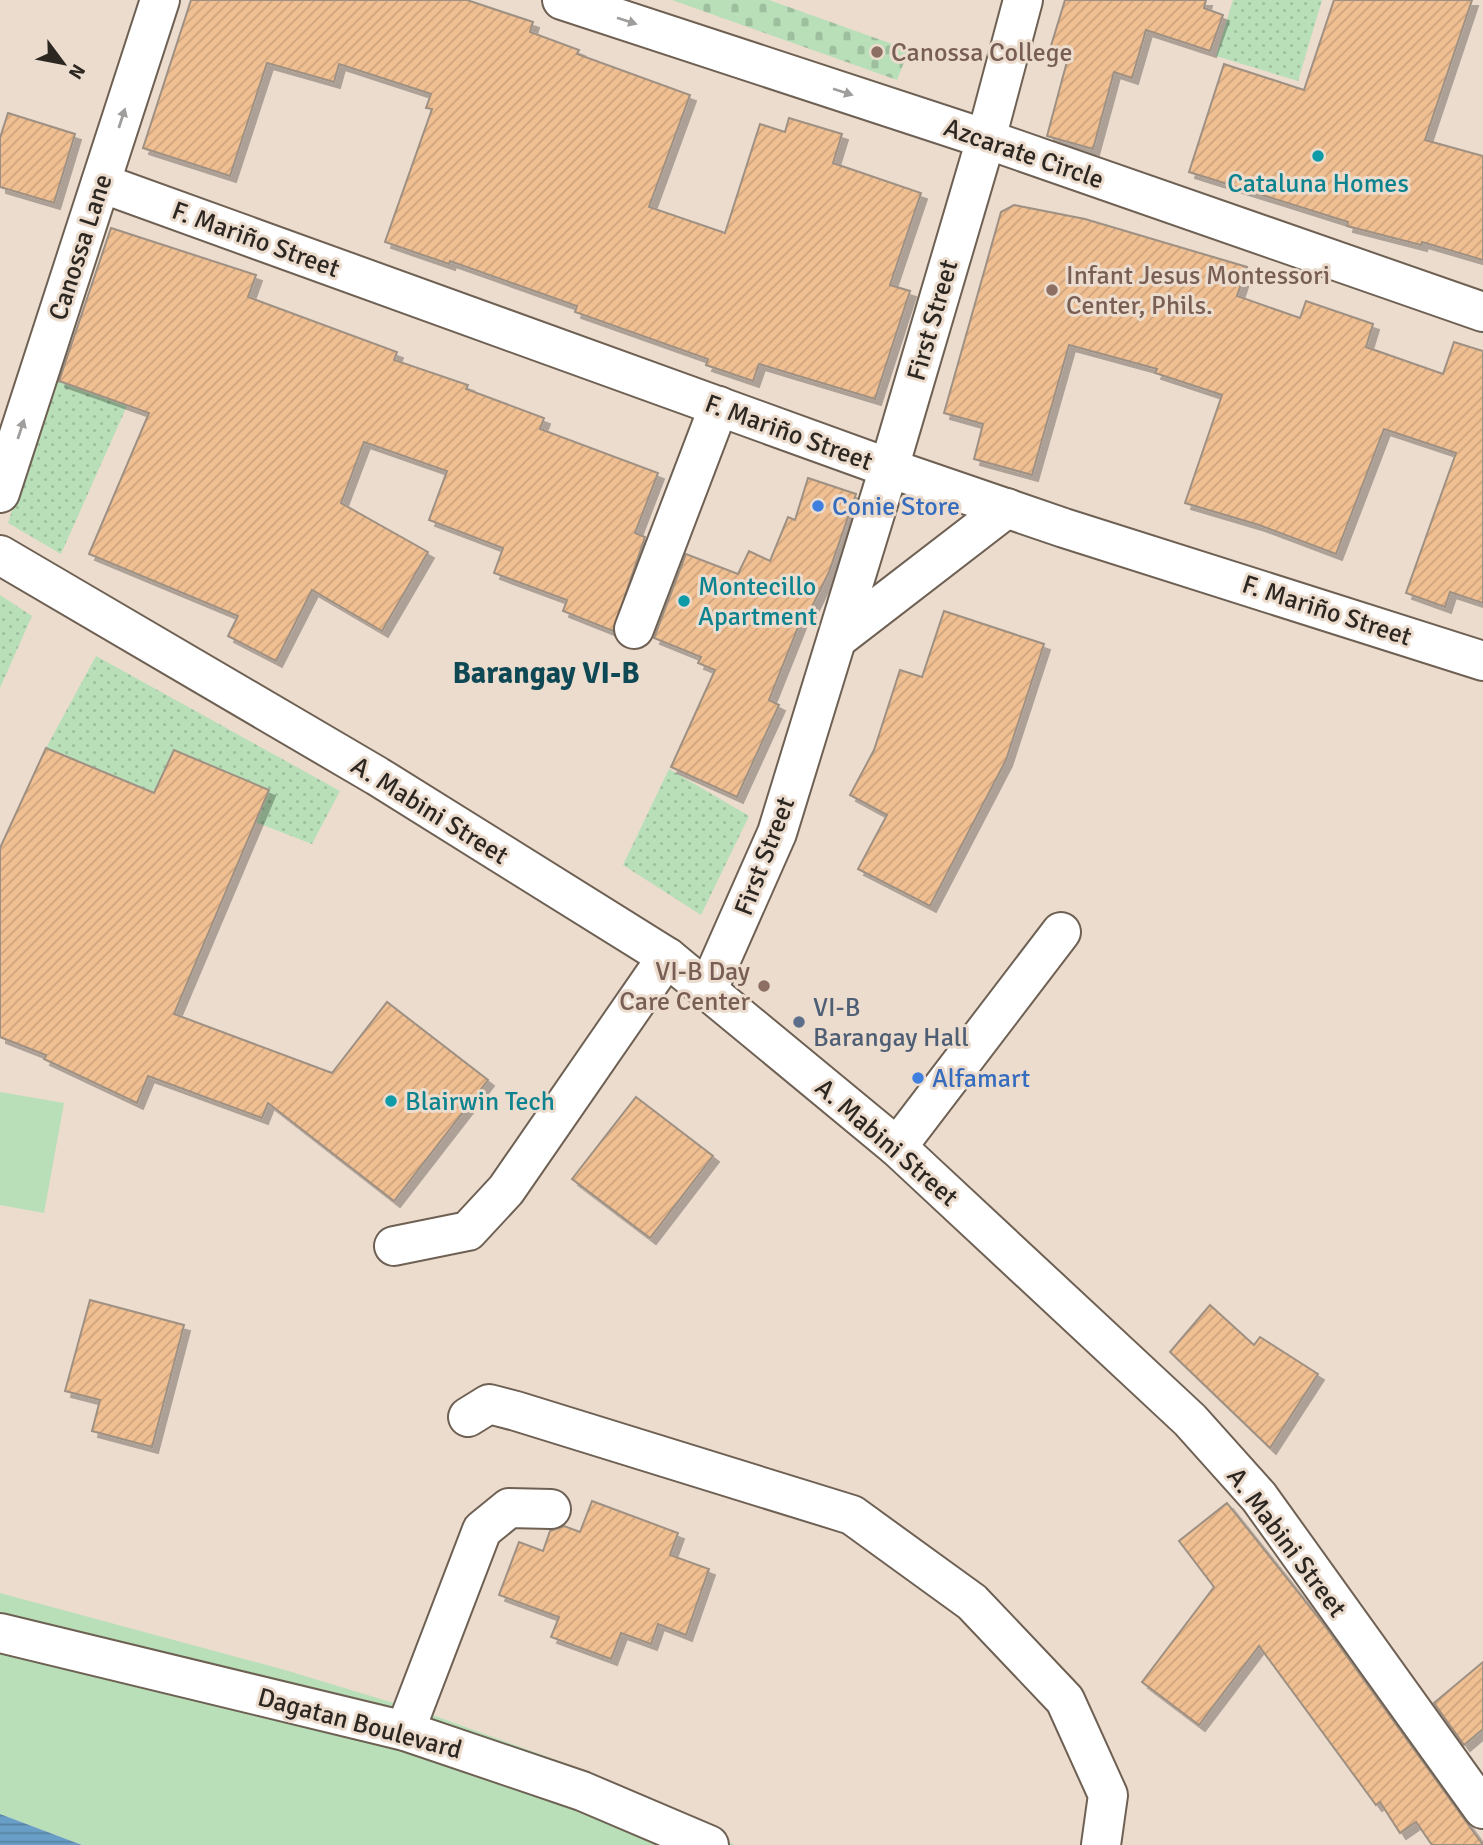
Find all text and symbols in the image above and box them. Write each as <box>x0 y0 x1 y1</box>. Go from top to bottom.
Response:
one-way arrow <box>617 16 638 27</box>
north arrow <box>28 28 98 98</box>
place label: Canossa College <box>891 37 1073 69</box>
marker: Canossa College <box>869 44 885 60</box>
text: N <box>63 60 90 83</box>
one-way arrow <box>833 88 854 98</box>
one-way arrow <box>117 107 128 128</box>
street label: Azcarate Circle <box>940 112 1108 196</box>
marker: Cataluna Homes <box>1310 148 1326 164</box>
place label: Cataluna Homes <box>1227 168 1409 200</box>
street label: Canossa Lane <box>42 170 120 324</box>
street label: F. Mariño Street <box>167 195 344 285</box>
street label: First Street <box>900 256 965 384</box>
place label: Infant Jesus Montessori Center, Phils. <box>1066 260 1330 322</box>
marker: Infant Jesus Montessori Center, Phils. <box>1044 282 1060 298</box>
street label: F. Mariño Street <box>700 388 877 478</box>
one-way arrow <box>16 418 27 439</box>
place label: Conie Store <box>832 491 960 523</box>
marker: Conie Store <box>810 498 826 514</box>
street label: F. Mariño Street <box>1238 569 1415 653</box>
place label: Montecillo Apartment <box>698 571 817 633</box>
marker: Montecillo Apartment <box>676 593 692 609</box>
district label: Barangay VI-B <box>452 655 640 692</box>
street label: A. Mabini Street <box>345 750 514 872</box>
street label: First Street <box>728 793 802 920</box>
place label: VI-B Day Care Center <box>619 956 750 1018</box>
marker: VI-B Day Care Center <box>756 978 772 994</box>
place label: VI-B Barangay Hall <box>813 992 969 1054</box>
marker: VI-B Barangay Hall <box>791 1014 807 1030</box>
place label: Alfamart <box>932 1063 1030 1095</box>
marker: Alfamart <box>910 1070 926 1086</box>
street label: A. Mabini Street <box>808 1072 964 1214</box>
place label: Blairwin Tech <box>405 1086 555 1118</box>
marker: Blairwin Tech <box>383 1093 399 1109</box>
street label: A. Mabini Street <box>1220 1461 1353 1624</box>
street label: Dagatan Boulevard <box>254 1681 465 1767</box>

